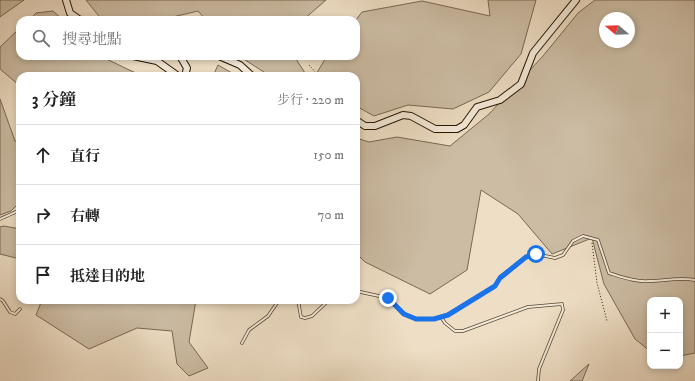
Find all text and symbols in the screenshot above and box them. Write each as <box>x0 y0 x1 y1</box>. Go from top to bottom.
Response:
north arrow <box>599 12 635 48</box>
search box <box>16 16 360 60</box>
icon: search <box>30 27 52 49</box>
text: 搜尋地點 <box>62 30 122 49</box>
text: 3 分鐘 <box>32 89 76 111</box>
text: 步行 · 220 m <box>277 92 344 108</box>
icon: ahead <box>32 144 54 166</box>
text: 直行 <box>70 147 100 166</box>
text: 150 m <box>313 147 344 163</box>
icon: right <box>32 204 54 226</box>
text: 右轉 <box>70 207 100 226</box>
text: 70 m <box>318 207 344 223</box>
route start <box>527 245 545 263</box>
icon: arrive <box>32 264 54 286</box>
text: 抵達目的地 <box>70 267 145 286</box>
route end <box>379 289 397 307</box>
map controls <box>647 297 683 369</box>
button: + <box>647 297 683 333</box>
button: − <box>647 333 683 369</box>

